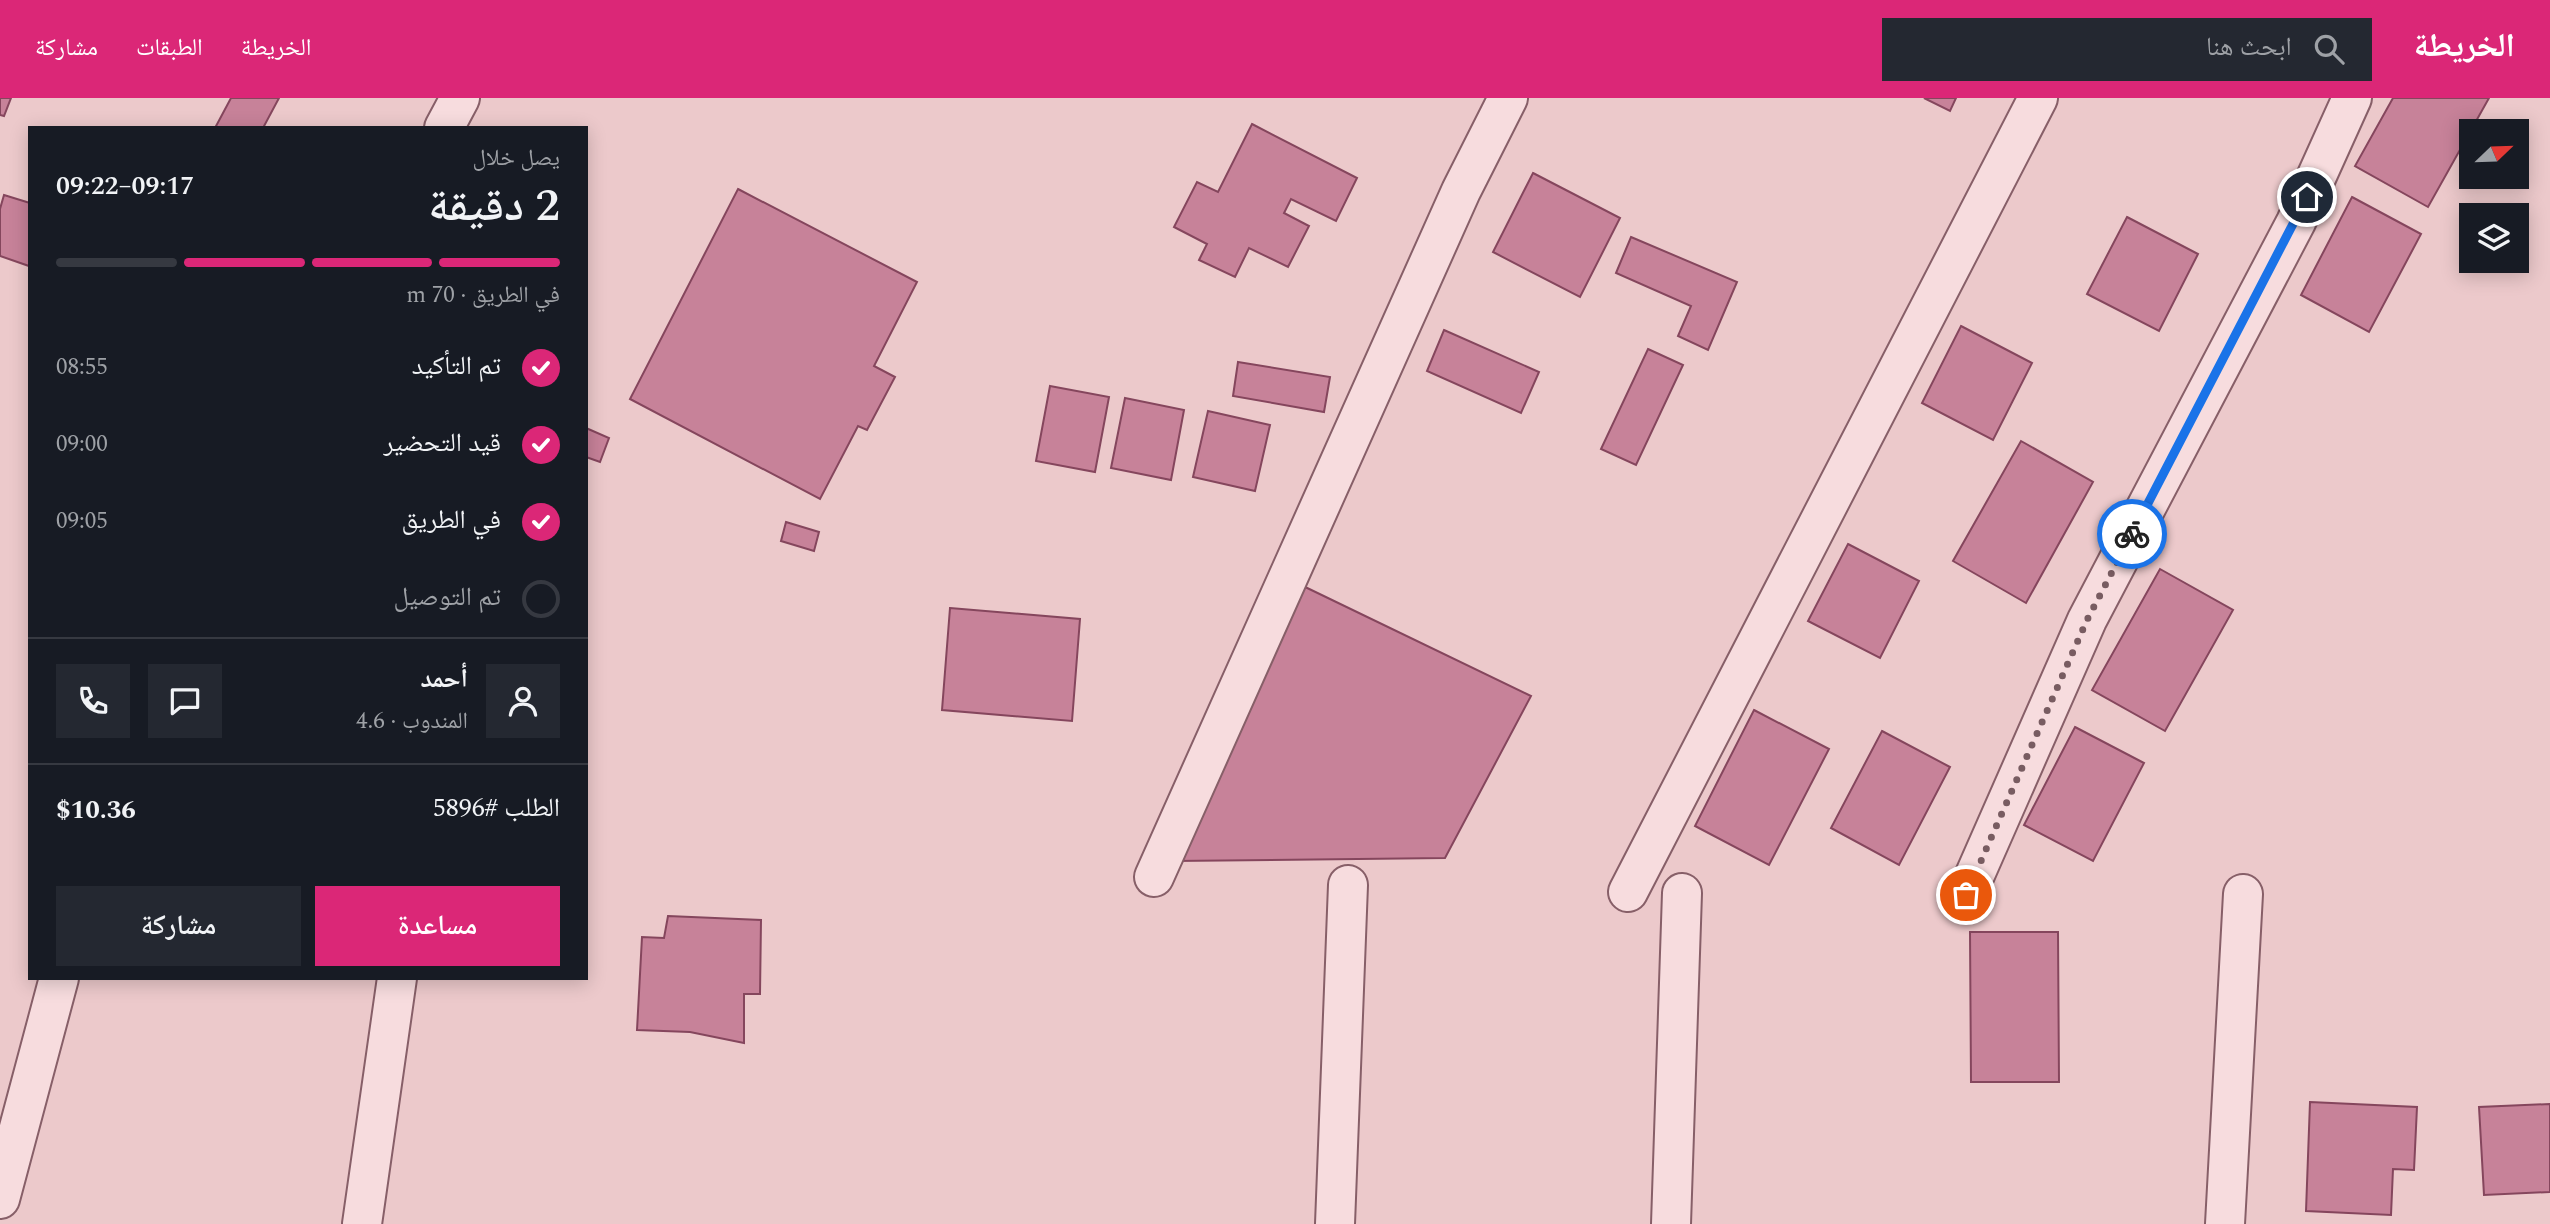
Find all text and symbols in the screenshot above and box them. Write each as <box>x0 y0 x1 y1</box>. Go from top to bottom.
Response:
search box <box>1882 18 2372 81</box>
text: الخريطة <box>2414 21 2515 71</box>
text: ابحث هنا <box>2206 27 2292 67</box>
text: مشاركة <box>35 30 98 66</box>
text: الطبقات <box>136 30 203 66</box>
text: الخريطة <box>241 30 311 66</box>
icon: search <box>2310 30 2348 68</box>
north arrow <box>2459 119 2529 189</box>
map controls <box>2459 119 2529 273</box>
text: يصل خلال <box>473 141 560 176</box>
text: 09:17–09:22 <box>56 166 194 206</box>
pin <box>2277 167 2337 227</box>
text: 2 دقيقة <box>428 171 560 241</box>
icon: home <box>2288 178 2326 216</box>
button: layers <box>2459 203 2529 273</box>
text: في الطريق · 70 m <box>406 278 560 313</box>
text: تم التأكيد <box>412 346 501 386</box>
icon: check <box>522 349 560 387</box>
text: 08:55 <box>56 350 108 385</box>
text: قيد التحضير <box>383 423 501 463</box>
icon: check <box>522 426 560 464</box>
text: 09:00 <box>56 427 108 462</box>
courier <box>2097 499 2167 569</box>
text: في الطريق <box>402 500 501 540</box>
icon: check <box>522 503 560 541</box>
text: 09:05 <box>56 504 108 539</box>
icon: bike <box>2113 515 2151 553</box>
text: تم التوصيل <box>393 577 501 617</box>
text: أحمد <box>420 659 468 699</box>
button: phone <box>56 664 130 738</box>
button: chat <box>148 664 222 738</box>
button: person <box>486 664 560 738</box>
text: المندوب · 4.6 <box>356 704 468 739</box>
text: الطلب #5896 <box>433 788 560 828</box>
text: $10.36 <box>56 790 136 830</box>
pin <box>1936 865 1996 925</box>
icon: bag <box>1947 876 1985 914</box>
button: مشاركة <box>56 886 301 966</box>
button: مساعدة <box>315 886 560 966</box>

